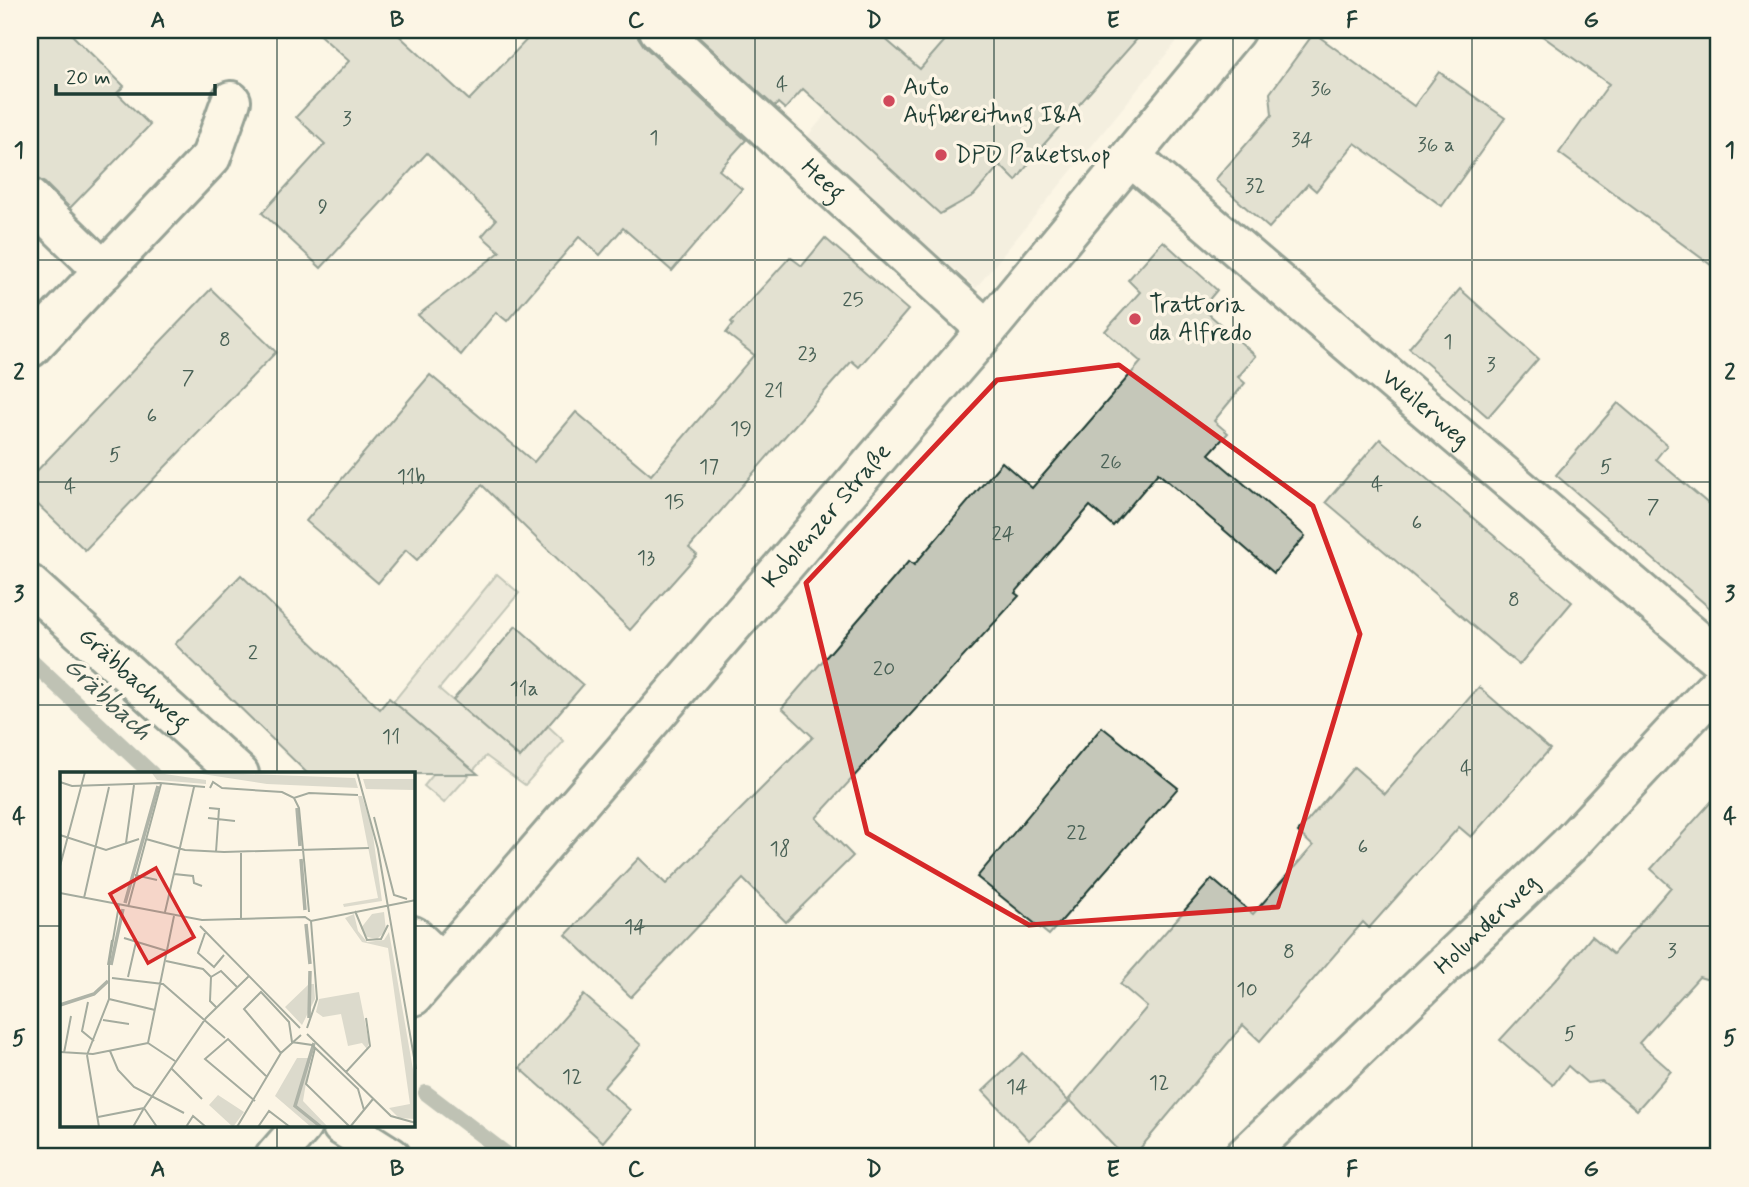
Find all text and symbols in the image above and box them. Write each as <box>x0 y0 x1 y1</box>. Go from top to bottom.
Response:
text: A <box>150 6 166 36</box>
text: B <box>390 6 405 36</box>
text: C <box>628 6 645 36</box>
text: D <box>866 6 882 36</box>
text: E <box>1106 6 1120 36</box>
text: F <box>1346 6 1358 36</box>
text: G <box>1583 6 1599 36</box>
scale bar <box>56 52 215 96</box>
text: 20 m <box>66 64 111 92</box>
house number: 4 <box>776 71 788 99</box>
place label: Auto Aufbereitung I&A <box>903 72 1082 134</box>
house number: 36 <box>1310 75 1332 103</box>
marker: Auto Aufbereitung I&A <box>881 93 897 109</box>
house number: 3 <box>342 105 352 133</box>
house number: 1 <box>649 124 659 152</box>
house number: 34 <box>1291 126 1313 154</box>
house number: 36 a <box>1417 131 1455 159</box>
text: 1 <box>14 136 24 166</box>
text: 1 <box>1725 136 1735 166</box>
place label: DPD Paketshop <box>955 140 1111 171</box>
marker: DPD Paketshop <box>933 147 949 163</box>
street label: Heeg <box>794 152 851 210</box>
house number: 32 <box>1245 172 1265 200</box>
house number: 9 <box>318 193 328 221</box>
house number: 25 <box>842 286 864 314</box>
place label: Trattoria da Alfredo <box>1149 290 1252 349</box>
marker: Trattoria da Alfredo <box>1127 311 1143 327</box>
house number: 8 <box>219 326 231 354</box>
house number: 1 <box>1443 328 1453 356</box>
house number: 23 <box>797 340 817 368</box>
house number: 3 <box>1486 351 1496 379</box>
text: 2 <box>13 358 25 388</box>
text: 2 <box>1724 358 1736 388</box>
street label: Weilerweg <box>1375 362 1476 455</box>
house number: 7 <box>182 364 195 392</box>
house number: 21 <box>764 377 784 405</box>
house number: 6 <box>147 402 157 430</box>
house number: 19 <box>730 415 752 443</box>
street label: Koblenzer Straße <box>756 437 898 595</box>
house number: 5 <box>109 441 121 469</box>
house number: 26 <box>1100 448 1122 476</box>
house number: 17 <box>699 453 719 481</box>
house number: 5 <box>1600 453 1612 481</box>
house number: 11b <box>397 463 425 491</box>
house number: 4 <box>1371 471 1383 499</box>
house number: 4 <box>64 473 76 501</box>
house number: 15 <box>664 488 684 516</box>
house number: 7 <box>1647 493 1660 521</box>
house number: 6 <box>1412 509 1422 537</box>
house number: 24 <box>991 520 1015 548</box>
house number: 13 <box>637 544 655 572</box>
text: 3 <box>14 580 25 610</box>
text: 3 <box>1725 580 1736 610</box>
house number: 8 <box>1508 586 1520 614</box>
street label: Gräbbachweg <box>72 622 196 736</box>
house number: 2 <box>248 639 258 667</box>
water label: Gräbbach <box>57 651 157 747</box>
house number: 20 <box>873 655 895 683</box>
house number: 11a <box>509 675 539 703</box>
house number: 11 <box>382 723 400 751</box>
house number: 4 <box>1460 755 1472 783</box>
inset map <box>60 772 415 1128</box>
text: 4 <box>12 802 26 832</box>
text: 4 <box>1723 802 1737 832</box>
house number: 22 <box>1066 819 1088 847</box>
house number: 6 <box>1358 833 1368 861</box>
house number: 18 <box>770 835 790 863</box>
street label: Holunderweg <box>1428 867 1545 982</box>
house number: 14 <box>624 913 646 941</box>
house number: 3 <box>1667 937 1677 965</box>
house number: 8 <box>1283 938 1295 966</box>
house number: 10 <box>1236 976 1258 1004</box>
house number: 5 <box>1564 1020 1576 1048</box>
text: 5 <box>12 1024 26 1054</box>
text: 5 <box>1723 1024 1737 1054</box>
house number: 12 <box>562 1063 582 1091</box>
house number: 12 <box>1149 1069 1169 1097</box>
house number: 14 <box>1006 1073 1028 1101</box>
text: A <box>150 1155 166 1185</box>
text: B <box>390 1155 405 1185</box>
text: C <box>628 1155 645 1185</box>
text: D <box>866 1155 882 1185</box>
text: E <box>1106 1155 1120 1185</box>
text: F <box>1346 1155 1358 1185</box>
text: G <box>1583 1155 1599 1185</box>

